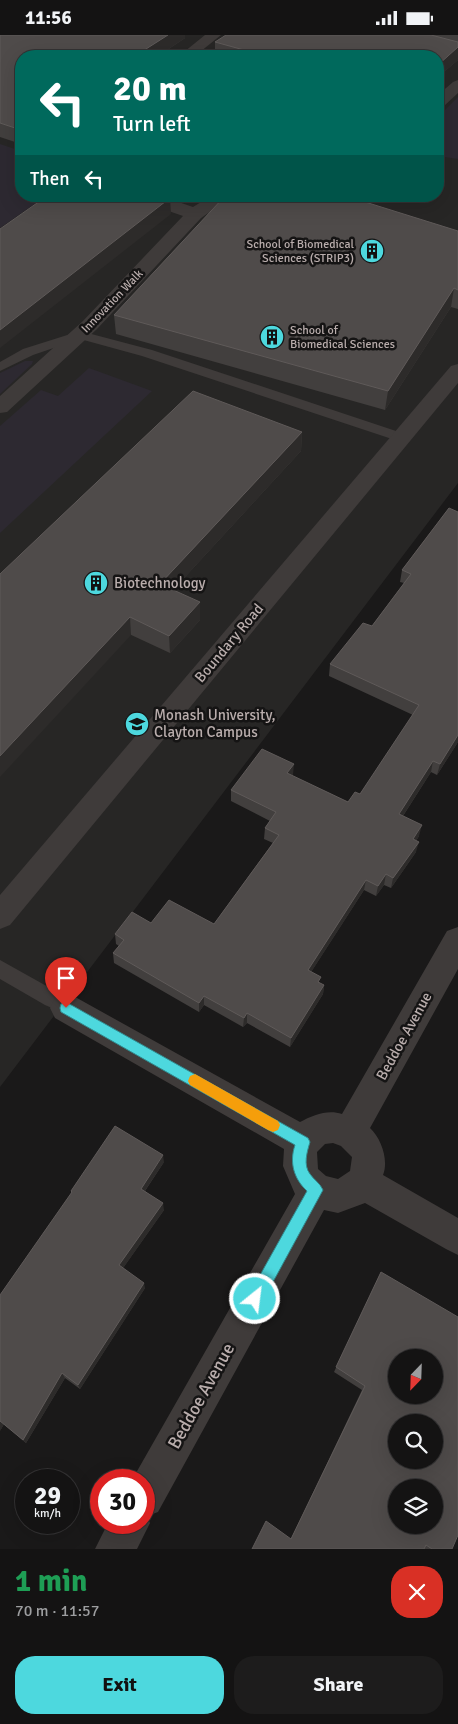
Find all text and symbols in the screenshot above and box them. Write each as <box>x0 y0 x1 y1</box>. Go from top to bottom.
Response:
text: 11:56 <box>25 6 72 30</box>
text: 20 m <box>113 67 187 110</box>
icon: left <box>30 70 95 135</box>
text: Turn left <box>113 110 191 137</box>
icon: left <box>80 165 108 193</box>
text: Then <box>30 167 70 191</box>
place label: School of Biomedical Sciences (STRIP3) <box>247 237 354 266</box>
building icon: School of Biomedical Sciences (STRIP3) <box>359 238 385 264</box>
street label: Innovation Walk <box>78 266 146 336</box>
place label: School of Biomedical Sciences <box>290 323 395 352</box>
building icon: School of Biomedical Sciences <box>259 324 285 350</box>
building icon: Biotechnology <box>83 570 109 596</box>
place label: Biotechnology <box>114 574 206 592</box>
street label: Boundary Road <box>191 600 267 686</box>
place label: Monash University, Clayton Campus <box>154 706 276 741</box>
school or university icon: Monash University, Clayton Campus <box>124 711 150 737</box>
pin <box>45 957 87 1008</box>
icon: arrive <box>52 964 80 992</box>
street label: Beddoe Avenue <box>372 989 436 1083</box>
position arrow <box>228 1272 280 1324</box>
street label: Beddoe Avenue <box>163 1339 239 1453</box>
north arrow <box>388 1349 442 1404</box>
map controls <box>388 1349 443 1534</box>
button: search <box>388 1414 443 1469</box>
speed limit sign: 30 <box>90 1469 155 1534</box>
button: layers <box>388 1479 443 1534</box>
text: 29 <box>34 1480 61 1511</box>
text: km/h <box>34 1506 61 1521</box>
text: 1 min <box>15 1563 87 1600</box>
button: close <box>391 1566 443 1618</box>
text: 70 m · 11:57 <box>15 1601 99 1621</box>
button: Exit <box>15 1656 224 1714</box>
button: Share <box>234 1656 443 1714</box>

